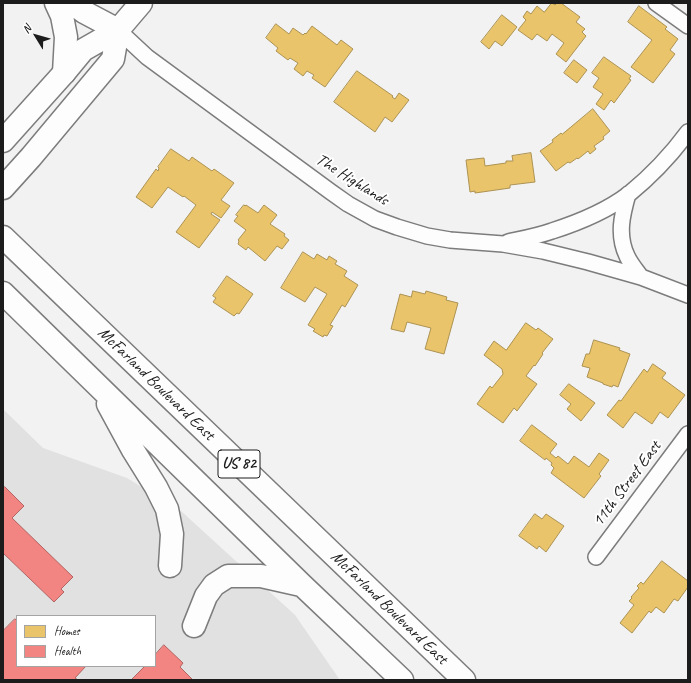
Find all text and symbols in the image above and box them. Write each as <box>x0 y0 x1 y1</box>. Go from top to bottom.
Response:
north arrow <box>16 16 56 56</box>
text: N <box>19 22 34 36</box>
street label: The Highlands <box>312 150 392 210</box>
street label: McFarland Boulevard East <box>93 323 219 445</box>
street label: 11th Street East <box>588 437 666 531</box>
road number: US 82 <box>218 450 260 478</box>
street label: McFarland Boulevard East <box>326 547 452 669</box>
legend <box>16 615 156 667</box>
text: Homes <box>54 623 80 639</box>
text: Health <box>54 643 81 659</box>

